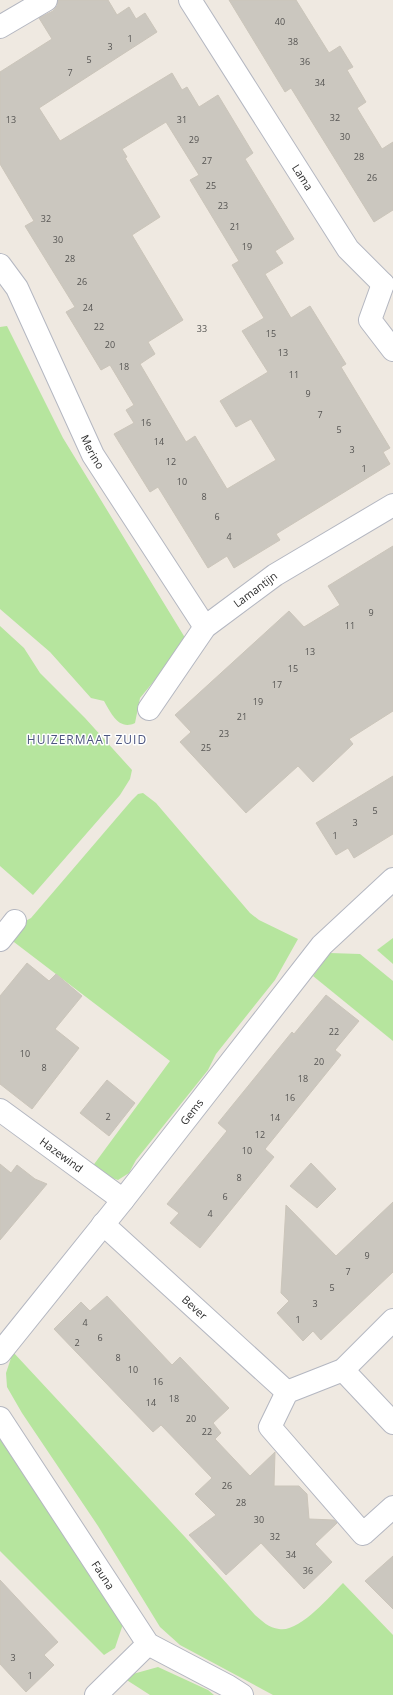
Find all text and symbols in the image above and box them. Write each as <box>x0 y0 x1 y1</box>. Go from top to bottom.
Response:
house number: 40 <box>275 15 285 28</box>
house number: 1 <box>127 32 133 45</box>
house number: 38 <box>288 35 298 48</box>
house number: 3 <box>107 40 113 53</box>
house number: 5 <box>86 53 92 66</box>
house number: 36 <box>300 55 310 68</box>
house number: 7 <box>67 66 73 79</box>
house number: 34 <box>315 76 325 89</box>
house number: 32 <box>330 111 340 124</box>
house number: 13 <box>6 113 16 126</box>
house number: 31 <box>177 113 187 126</box>
house number: 30 <box>340 130 350 143</box>
house number: 29 <box>189 133 199 146</box>
house number: 28 <box>354 150 364 163</box>
house number: 27 <box>202 154 212 167</box>
street label: Lama <box>289 161 317 193</box>
house number: 26 <box>367 171 377 184</box>
house number: 25 <box>206 179 216 192</box>
house number: 23 <box>218 199 228 212</box>
house number: 32 <box>41 212 51 225</box>
house number: 21 <box>230 220 240 233</box>
house number: 30 <box>53 233 63 246</box>
house number: 19 <box>242 240 252 253</box>
house number: 28 <box>65 252 75 265</box>
house number: 26 <box>77 275 87 288</box>
house number: 24 <box>83 301 93 314</box>
house number: 22 <box>94 320 104 333</box>
house number: 33 <box>197 322 207 335</box>
house number: 15 <box>266 327 276 340</box>
house number: 20 <box>105 338 115 351</box>
house number: 13 <box>278 346 288 359</box>
house number: 18 <box>119 360 129 373</box>
house number: 11 <box>289 368 299 381</box>
house number: 9 <box>305 387 311 400</box>
house number: 7 <box>317 408 323 421</box>
house number: 16 <box>141 416 151 429</box>
house number: 5 <box>336 423 342 436</box>
street label: Merino <box>78 432 108 472</box>
house number: 14 <box>154 435 164 448</box>
house number: 3 <box>349 443 355 456</box>
house number: 12 <box>166 455 176 468</box>
house number: 1 <box>361 462 367 475</box>
house number: 10 <box>177 475 187 488</box>
house number: 8 <box>201 490 207 503</box>
house number: 6 <box>214 510 220 523</box>
house number: 4 <box>226 530 232 543</box>
street label: Lamantijn <box>230 568 280 610</box>
house number: 9 <box>368 606 374 619</box>
house number: 11 <box>345 619 355 632</box>
house number: 13 <box>305 645 315 658</box>
house number: 15 <box>288 662 298 675</box>
house number: 17 <box>272 678 282 691</box>
house number: 19 <box>253 695 263 708</box>
house number: 21 <box>237 710 247 723</box>
house number: 23 <box>219 727 229 740</box>
district label: HUIZERMAAT ZUID <box>27 731 147 748</box>
house number: 25 <box>201 741 211 754</box>
house number: 5 <box>372 804 378 817</box>
house number: 3 <box>352 816 358 829</box>
house number: 1 <box>332 829 338 842</box>
house number: 22 <box>329 1025 339 1038</box>
house number: 10 <box>20 1047 30 1060</box>
house number: 20 <box>314 1055 324 1068</box>
house number: 8 <box>41 1061 47 1074</box>
house number: 18 <box>298 1072 308 1085</box>
house number: 16 <box>285 1091 295 1104</box>
street label: Gems <box>176 1095 206 1128</box>
house number: 2 <box>105 1110 111 1123</box>
house number: 14 <box>270 1111 280 1124</box>
house number: 12 <box>255 1128 265 1141</box>
street label: Hazewind <box>37 1134 86 1175</box>
house number: 10 <box>242 1144 252 1157</box>
house number: 8 <box>236 1171 242 1184</box>
house number: 6 <box>222 1190 228 1203</box>
house number: 4 <box>207 1207 213 1220</box>
house number: 9 <box>364 1249 370 1262</box>
house number: 7 <box>345 1265 351 1278</box>
house number: 5 <box>329 1281 335 1294</box>
street label: Bever <box>179 1292 211 1323</box>
house number: 3 <box>312 1297 318 1310</box>
house number: 1 <box>295 1313 301 1326</box>
house number: 4 <box>82 1316 88 1329</box>
house number: 6 <box>97 1331 103 1344</box>
house number: 2 <box>74 1336 80 1349</box>
house number: 8 <box>115 1351 121 1364</box>
house number: 10 <box>128 1363 138 1376</box>
house number: 16 <box>153 1375 163 1388</box>
house number: 18 <box>169 1392 179 1405</box>
house number: 14 <box>146 1396 156 1409</box>
house number: 20 <box>186 1412 196 1425</box>
house number: 22 <box>202 1425 212 1438</box>
house number: 26 <box>222 1479 232 1492</box>
house number: 28 <box>236 1496 246 1509</box>
house number: 30 <box>254 1513 264 1526</box>
house number: 32 <box>270 1530 280 1543</box>
house number: 34 <box>286 1548 296 1561</box>
street label: Fauna <box>89 1558 118 1592</box>
house number: 36 <box>303 1564 313 1577</box>
house number: 3 <box>10 1651 16 1664</box>
house number: 1 <box>27 1669 33 1682</box>

